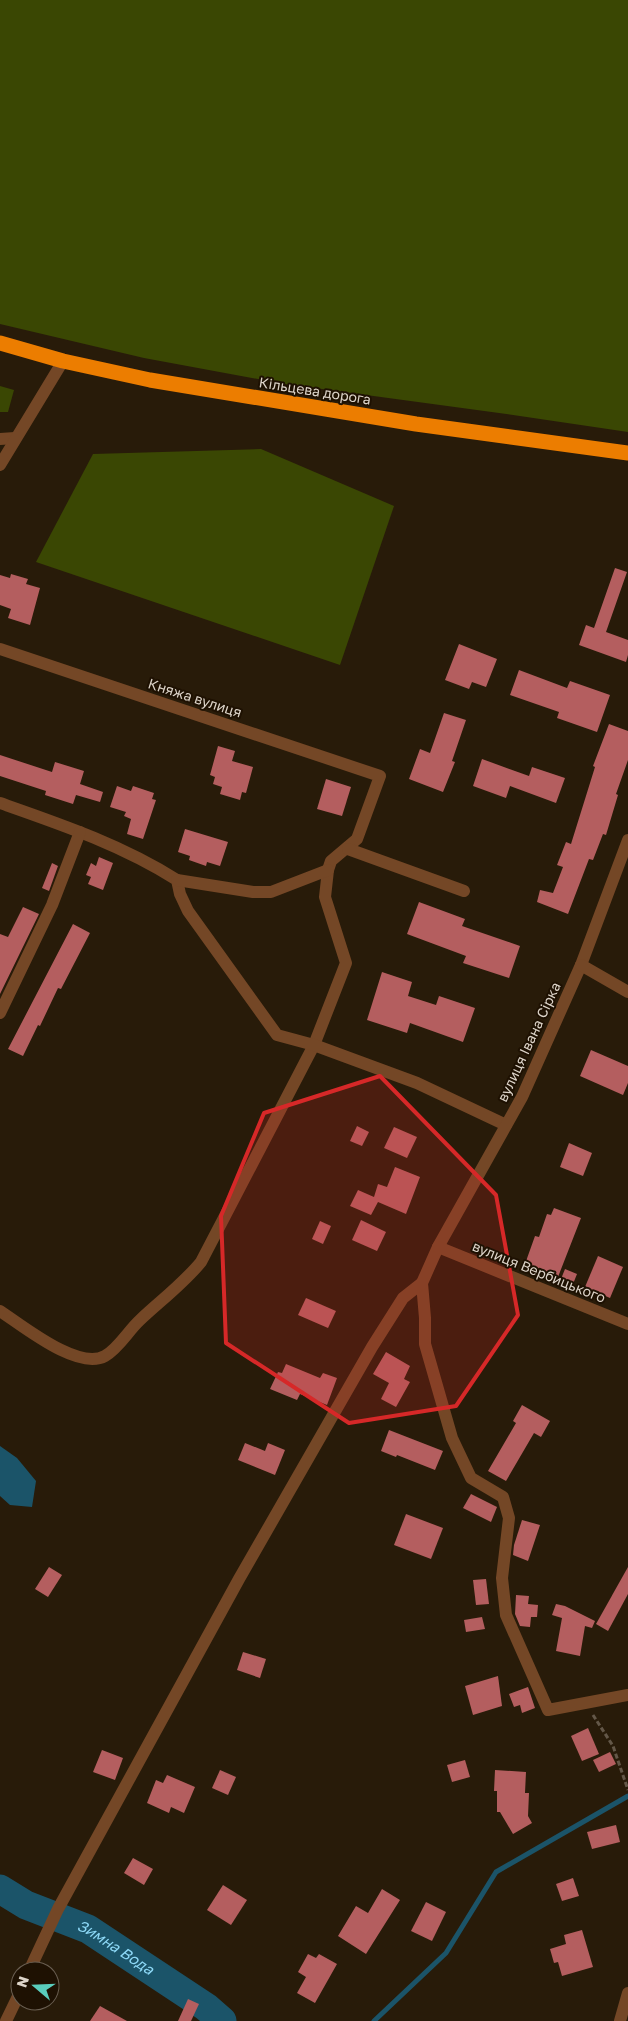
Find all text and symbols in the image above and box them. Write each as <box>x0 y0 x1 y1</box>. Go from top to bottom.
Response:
street label: Кільцева дорога <box>258 373 372 408</box>
street label: Княжа вулиця <box>146 674 244 721</box>
street label: вулиця Івана Сірка <box>493 979 564 1104</box>
street label: вулиця Вербицького <box>470 1237 608 1306</box>
water label: Зимна Вода <box>75 1916 158 1978</box>
north arrow <box>10 1961 60 2011</box>
text: N <box>12 1974 32 1989</box>

